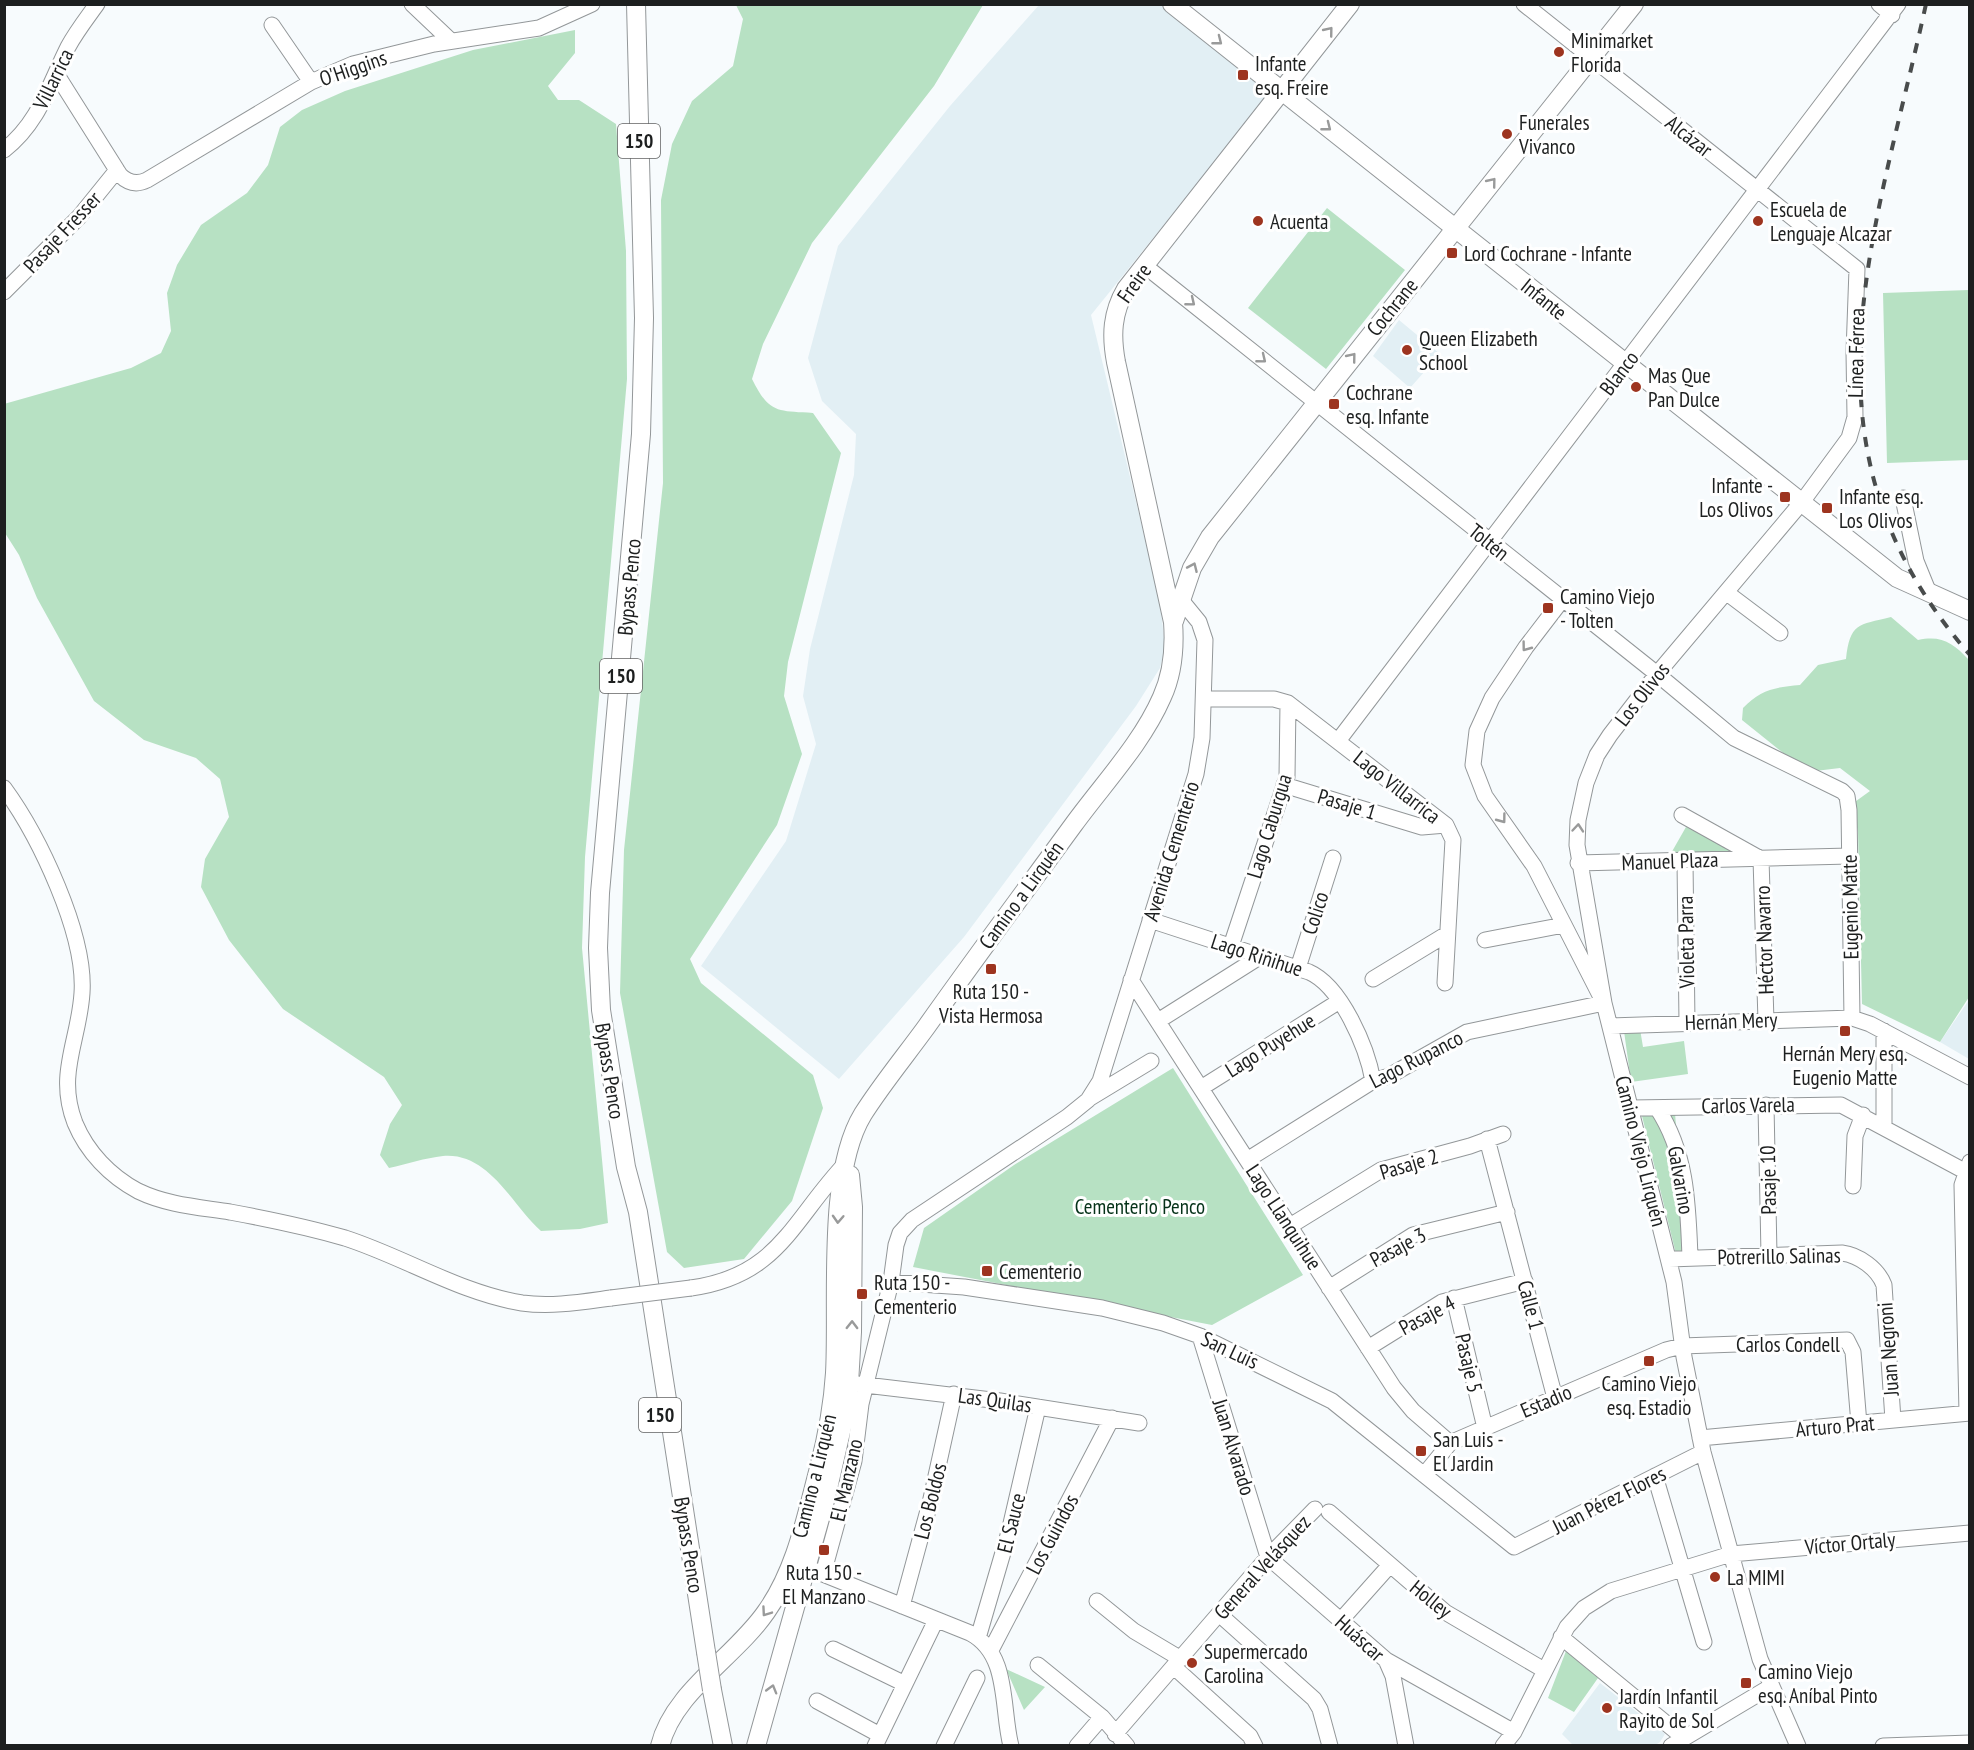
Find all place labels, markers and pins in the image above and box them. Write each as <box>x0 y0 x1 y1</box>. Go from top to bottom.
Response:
place label: Minimarket Florida <box>1571 27 1653 78</box>
marker: Minimarket Florida <box>1552 45 1566 59</box>
place label: Infante esq. Freire <box>1255 50 1329 101</box>
marker: Infante esq. Freire <box>1236 68 1250 82</box>
place label: Funerales Vivanco <box>1518 109 1590 160</box>
marker: Funerales Vivanco <box>1500 127 1514 141</box>
place label: Escuela de Lenguaje Alcazar <box>1770 196 1892 247</box>
place label: Acuenta <box>1270 208 1328 235</box>
marker: Acuenta <box>1251 214 1265 228</box>
marker: Escuela de Lenguaje Alcazar <box>1751 214 1765 228</box>
place label: Lord Cochrane - Infante <box>1464 240 1632 267</box>
marker: Lord Cochrane - Infante <box>1445 246 1459 260</box>
place label: Queen Elizabeth School <box>1419 325 1538 376</box>
marker: Queen Elizabeth School <box>1400 343 1414 357</box>
place label: Mas Que Pan Dulce <box>1648 362 1720 413</box>
place label: Cochrane esq. Infante <box>1346 379 1429 430</box>
marker: Mas Que Pan Dulce <box>1629 380 1643 394</box>
marker: Cochrane esq. Infante <box>1327 397 1341 411</box>
place label: Infante - Los Olivos <box>1699 472 1773 523</box>
place label: Infante esq. Los Olivos <box>1839 483 1923 534</box>
marker: Infante - Los Olivos <box>1778 490 1792 504</box>
marker: Infante esq. Los Olivos <box>1820 501 1834 515</box>
place label: Camino Viejo - Tolten <box>1560 583 1655 634</box>
marker: Camino Viejo - Tolten <box>1541 601 1555 615</box>
marker: Ruta 150 - Vista Hermosa <box>984 962 998 976</box>
place label: Ruta 150 - Vista Hermosa <box>938 978 1043 1029</box>
marker: Hernán Mery esq. Eugenio Matte <box>1838 1024 1852 1038</box>
place label: Hernán Mery esq. Eugenio Matte <box>1782 1040 1908 1091</box>
place label: Cementerio <box>999 1258 1082 1285</box>
marker: Cementerio <box>980 1264 994 1278</box>
place label: Ruta 150 - Cementerio <box>874 1269 957 1320</box>
marker: Ruta 150 - Cementerio <box>855 1287 869 1301</box>
marker: Camino Viejo esq. Estadio <box>1642 1354 1656 1368</box>
place label: Camino Viejo esq. Estadio <box>1602 1370 1696 1421</box>
place label: San Luis - El Jardin <box>1433 1426 1504 1477</box>
marker: San Luis - El Jardin <box>1414 1444 1428 1458</box>
marker: Ruta 150 - El Manzano <box>817 1543 831 1557</box>
place label: Ruta 150 - El Manzano <box>782 1559 866 1610</box>
place label: La MIMI <box>1727 1564 1785 1591</box>
marker: La MIMI <box>1708 1570 1722 1584</box>
place label: Supermercado Carolina <box>1204 1638 1308 1689</box>
marker: Supermercado Carolina <box>1185 1656 1199 1670</box>
place label: Camino Viejo esq. Aníbal Pinto <box>1758 1658 1878 1709</box>
marker: Camino Viejo esq. Aníbal Pinto <box>1739 1676 1753 1690</box>
place label: Jardín Infantil Rayito de Sol <box>1618 1683 1718 1734</box>
marker: Jardín Infantil Rayito de Sol <box>1600 1701 1614 1715</box>

